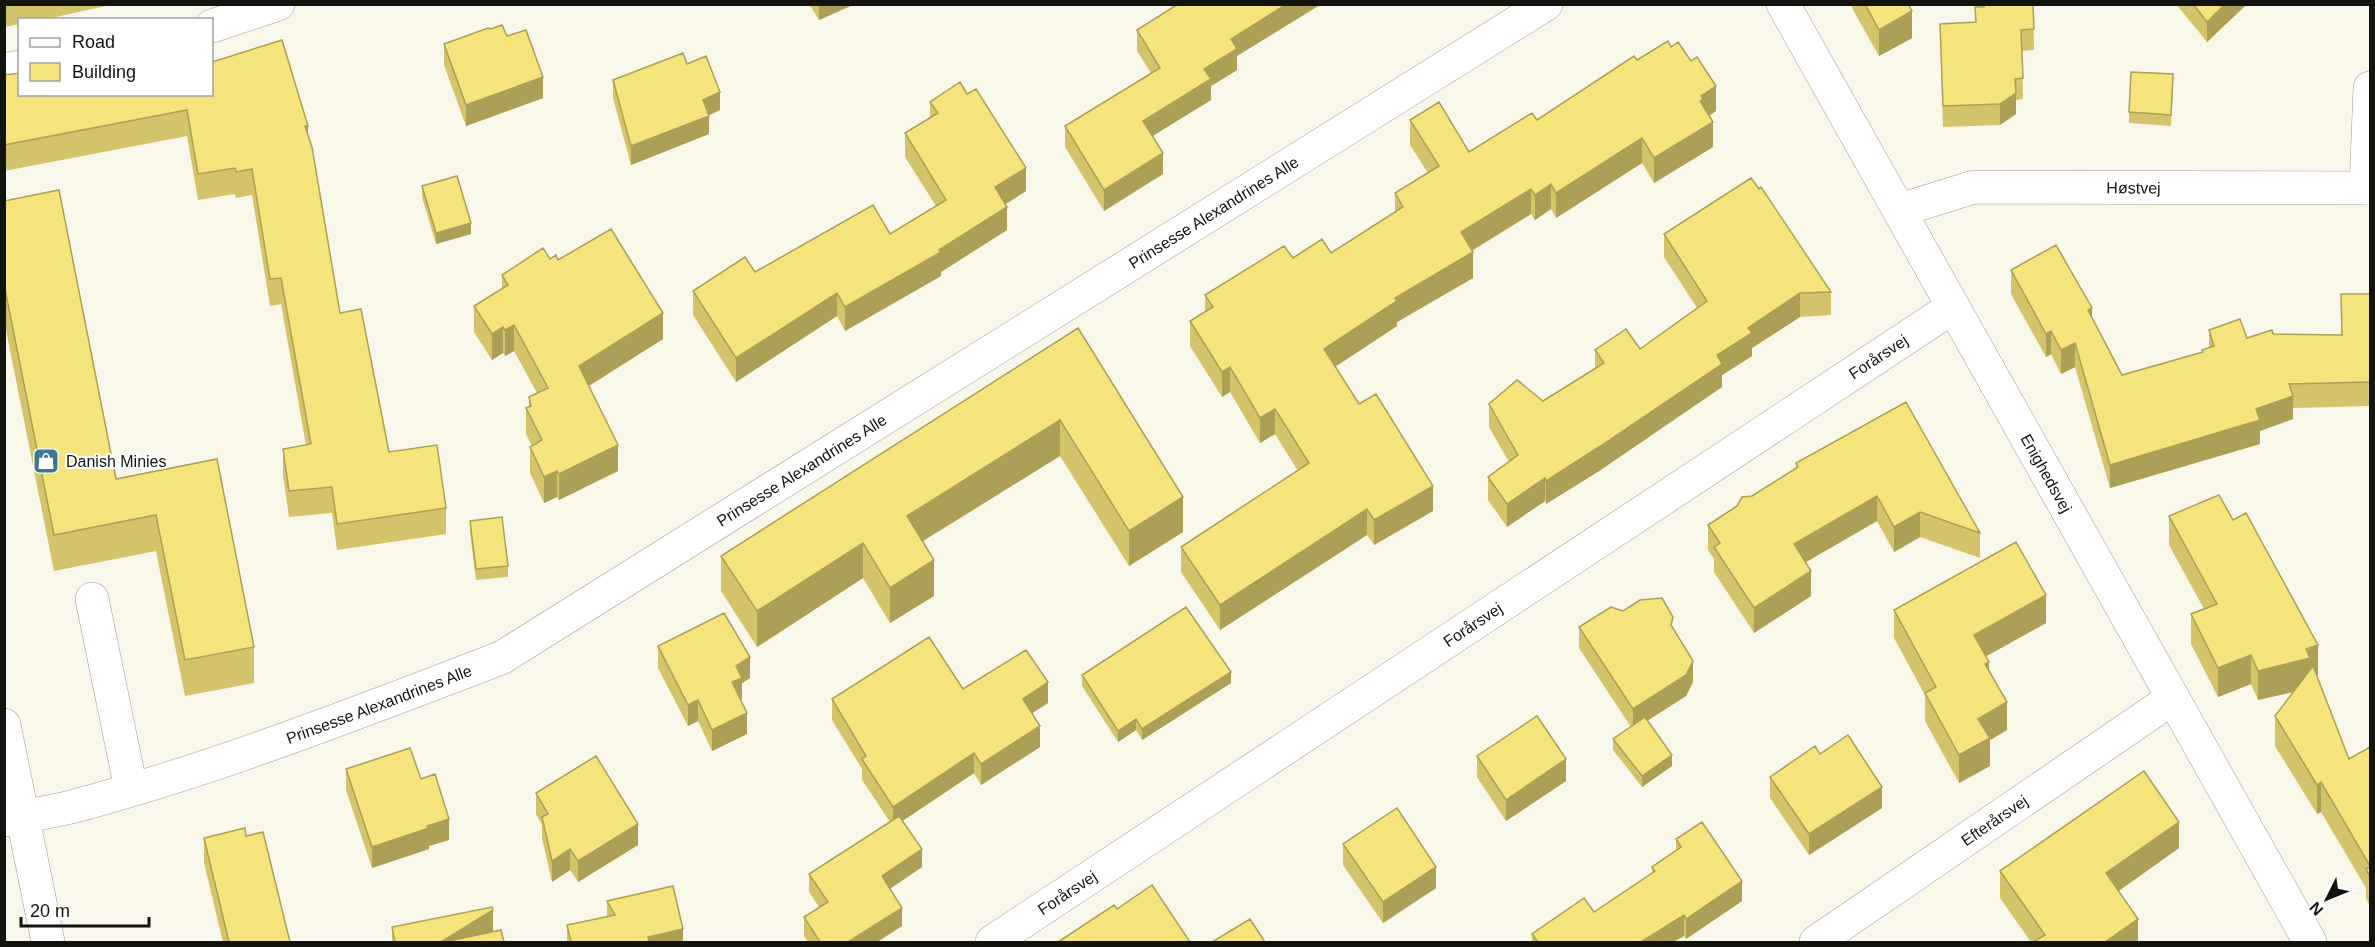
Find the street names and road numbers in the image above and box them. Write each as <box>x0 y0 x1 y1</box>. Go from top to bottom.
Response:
street label: Prinsesse Alexandrines Alle <box>1126 153 1301 272</box>
street label: Høstvej <box>2106 179 2161 196</box>
street label: Forårsvej <box>1846 331 1911 382</box>
street label: Prinsesse Alexandrines Alle <box>714 411 889 529</box>
street label: Enighedsvej <box>2018 431 2075 515</box>
street label: Forårsvej <box>1440 599 1505 650</box>
street label: Prinsesse Alexandrines Alle <box>284 662 474 747</box>
street label: Efterårsvej <box>1958 792 2031 849</box>
street label: Forårsvej <box>1035 867 1100 918</box>

